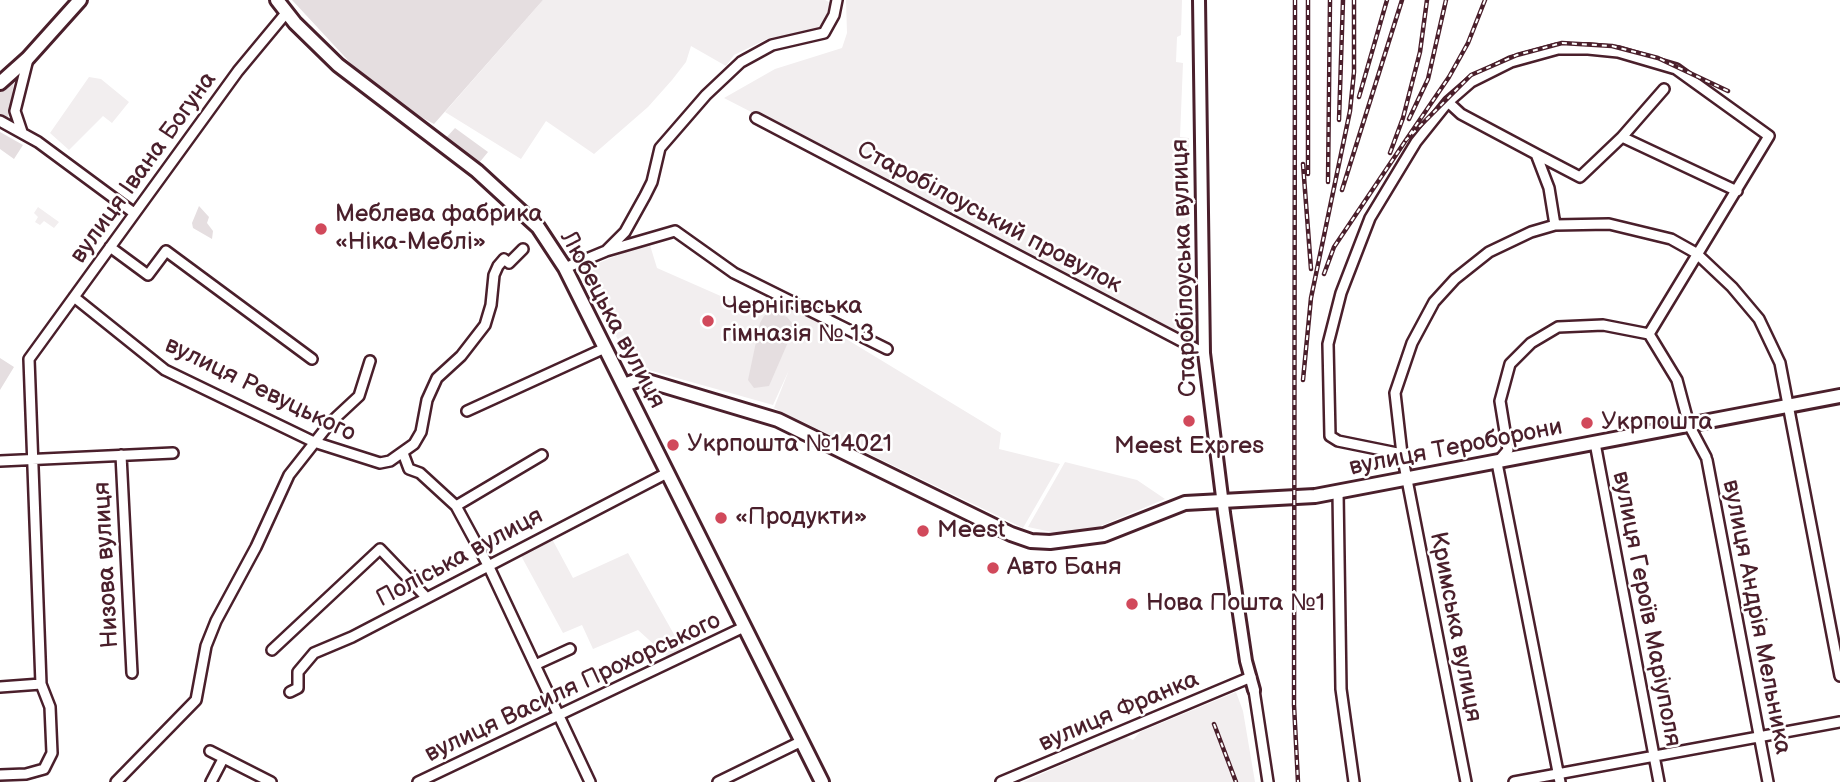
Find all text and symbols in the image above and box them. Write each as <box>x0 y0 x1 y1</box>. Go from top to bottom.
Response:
street label: вулиця Івана Богуна <box>65 67 223 269</box>
street label: Старобілоуський провулок <box>852 136 1126 300</box>
street label: Старобілоуська вулиця <box>1166 138 1204 398</box>
place label: Меблева фабрика «Ніка-Меблі» <box>335 201 543 257</box>
marker: Меблева фабрика «Ніка-Меблі» <box>313 221 329 237</box>
street label: Любецька вулиця <box>553 226 671 414</box>
place label: Чернігівська гімназія № 13 <box>722 293 874 349</box>
marker: Чернігівська гімназія № 13 <box>700 313 716 329</box>
street label: вулиця Ревуцького <box>160 331 360 449</box>
place label: Укрпошта <box>1601 409 1713 437</box>
marker: Meest Expres <box>1181 413 1197 429</box>
street label: вулиця Тероборони <box>1347 413 1565 483</box>
marker: Укрпошта <box>1579 415 1595 431</box>
place label: Укрпошта №14021 <box>687 431 892 459</box>
place label: Meest Expres <box>1114 433 1264 461</box>
marker: Укрпошта №14021 <box>665 437 681 453</box>
street label: вулиця Героїв Маріуполя <box>1605 469 1687 749</box>
street label: вулиця Андрія Мельника <box>1715 477 1797 757</box>
street label: Низова вулиця <box>88 481 126 649</box>
street label: Поліська вулиця <box>372 502 548 614</box>
place label: «Продукти» <box>735 504 867 532</box>
marker: «Продукти» <box>713 510 729 526</box>
place label: Meest <box>937 517 1005 545</box>
marker: Meest <box>915 523 931 539</box>
street label: Кримська вулиця <box>1422 530 1488 724</box>
place label: Авто Баня <box>1007 554 1122 582</box>
marker: Авто Баня <box>985 560 1001 576</box>
place label: Нова Пошта №1 <box>1146 590 1325 618</box>
marker: Нова Пошта №1 <box>1124 596 1140 612</box>
street label: вулиця Василя Прохорського <box>421 607 725 769</box>
street label: вулиця Франка <box>1035 665 1203 759</box>

